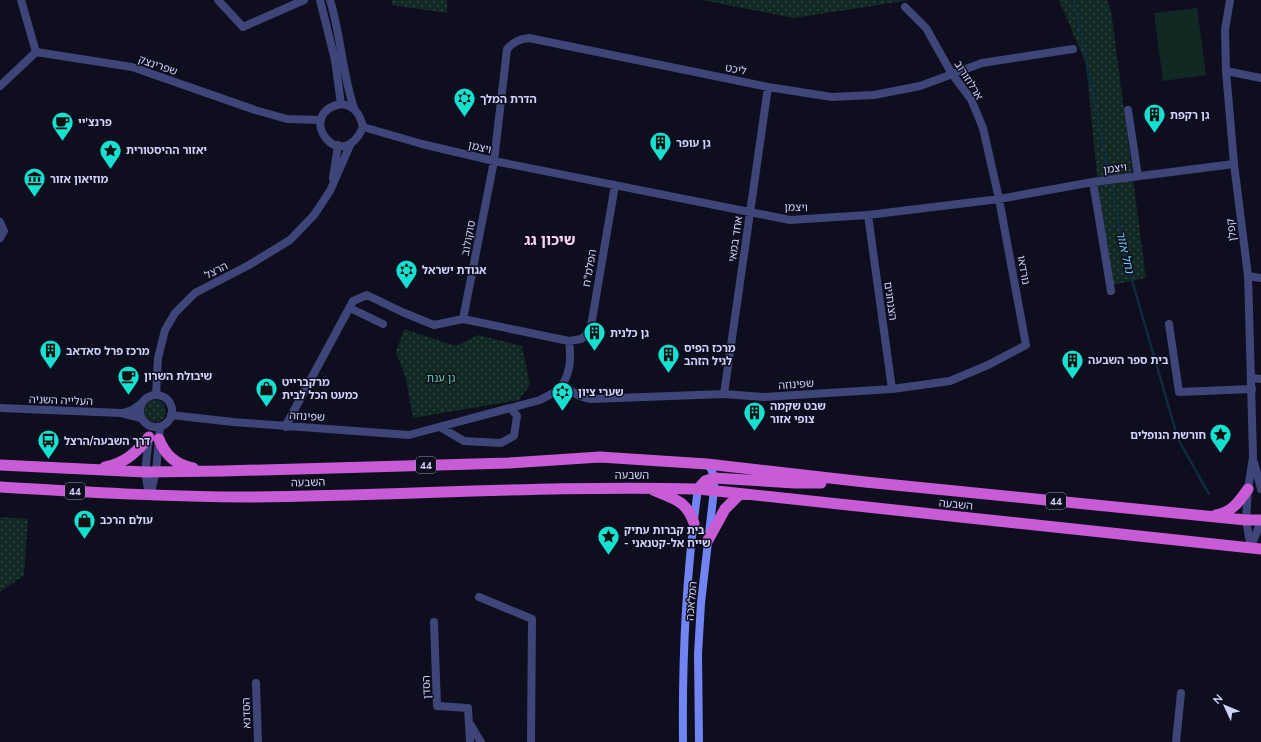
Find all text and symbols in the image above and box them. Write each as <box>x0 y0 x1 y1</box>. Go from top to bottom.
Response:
street label: שפרינצק <box>136 52 180 79</box>
street label: ארלוזורוב <box>951 58 987 103</box>
street label: ליכט <box>724 60 748 79</box>
synagogue icon: הדרת המלך <box>452 86 478 119</box>
place label: הדרת המלך <box>480 92 537 107</box>
building icon: גן רקפת <box>1141 102 1167 135</box>
place label: גן רקפת <box>1170 108 1210 123</box>
cafe icon: פרנצ'יי <box>50 109 76 142</box>
place label: פרנצ'יי <box>78 115 112 130</box>
building icon: גן עופר <box>648 130 674 163</box>
place label: גן עופר <box>676 136 711 151</box>
place icon: יאזור ההיסטורית <box>97 137 123 170</box>
street label: ויצמן <box>467 138 493 157</box>
place label: יאזור ההיסטורית <box>126 143 207 158</box>
street label: ויצמן <box>1102 160 1128 177</box>
museum icon: מוזיאון אזור <box>22 166 48 199</box>
place label: מוזיאון אזור <box>50 172 108 187</box>
street label: ויצמן <box>784 200 808 215</box>
street label: אחד במאי <box>725 215 746 263</box>
street label: קפלן <box>1223 218 1240 242</box>
street label: סוקולוב <box>458 219 479 257</box>
water label: נחל אזור <box>1112 229 1138 276</box>
district label: שיכון גג <box>524 230 576 250</box>
street label: הפלמ"ח <box>579 248 600 288</box>
street label: נורדאו <box>1014 254 1033 286</box>
synagogue icon: אגודת ישראל <box>394 257 420 290</box>
street label: הרצל <box>202 258 231 283</box>
place label: אגודת ישראל <box>422 263 487 278</box>
street label: הצנחנים <box>880 281 901 321</box>
building icon: גן כלנית <box>581 320 607 353</box>
place label: גן כלנית <box>610 326 649 341</box>
building icon: מרכז פרל סאדאב <box>37 338 63 371</box>
building icon: מרכז הפיס לגיל הזהב <box>655 341 681 374</box>
place label: מרכז הפיס לגיל הזהב <box>684 341 736 369</box>
place label: מרכז פרל סאדאב <box>66 344 150 359</box>
building icon: בית ספר השבעה <box>1060 347 1086 380</box>
place label: בית ספר השבעה <box>1088 353 1169 368</box>
cafe icon: שיבולת השרון <box>115 363 141 396</box>
place label: שיבולת השרון <box>144 369 213 384</box>
park label: גן ענת <box>427 371 455 386</box>
shop icon: מרקברייט כמעט הכל לבית <box>253 375 279 408</box>
place label: מרקברייט כמעט הכל לבית <box>282 375 358 403</box>
street label: שפינוזה <box>778 376 814 393</box>
synagogue icon: שערי ציון <box>550 379 576 412</box>
place label: שערי ציון <box>578 385 624 400</box>
street label: העלייה השניה <box>29 392 93 409</box>
building icon: שבט שקמה צופי אזור <box>742 399 768 432</box>
place label: שבט שקמה צופי אזור <box>770 399 826 427</box>
street label: שפינוזה <box>289 408 325 425</box>
place icon: חורשת הנופלים <box>1208 422 1234 455</box>
bus stop icon: דרך השבעה/הרצל <box>36 428 62 461</box>
place label: חורשת הנופלים <box>1130 428 1206 443</box>
place label: דרך השבעה/הרצל <box>64 434 151 449</box>
road number: 44 <box>416 457 436 473</box>
street label: השבעה <box>615 468 649 483</box>
street label: השבעה <box>291 474 326 491</box>
road number: 44 <box>65 483 85 499</box>
road number: 44 <box>1046 493 1066 509</box>
street label: השבעה <box>938 495 974 514</box>
shop icon: עולם הרכב <box>71 507 97 540</box>
place label: עולם הרכב <box>100 513 153 528</box>
place icon: בית קברות עתיק - שייח אל-קטנאני <box>596 523 622 556</box>
place label: בית קברות עתיק - שייח אל-קטנאני <box>624 523 711 551</box>
street label: המלאכה <box>682 581 701 621</box>
street label: הסדן <box>419 675 434 699</box>
north arrow <box>1205 686 1245 726</box>
text: N <box>1210 691 1226 708</box>
street label: הסדנא <box>238 697 255 729</box>

